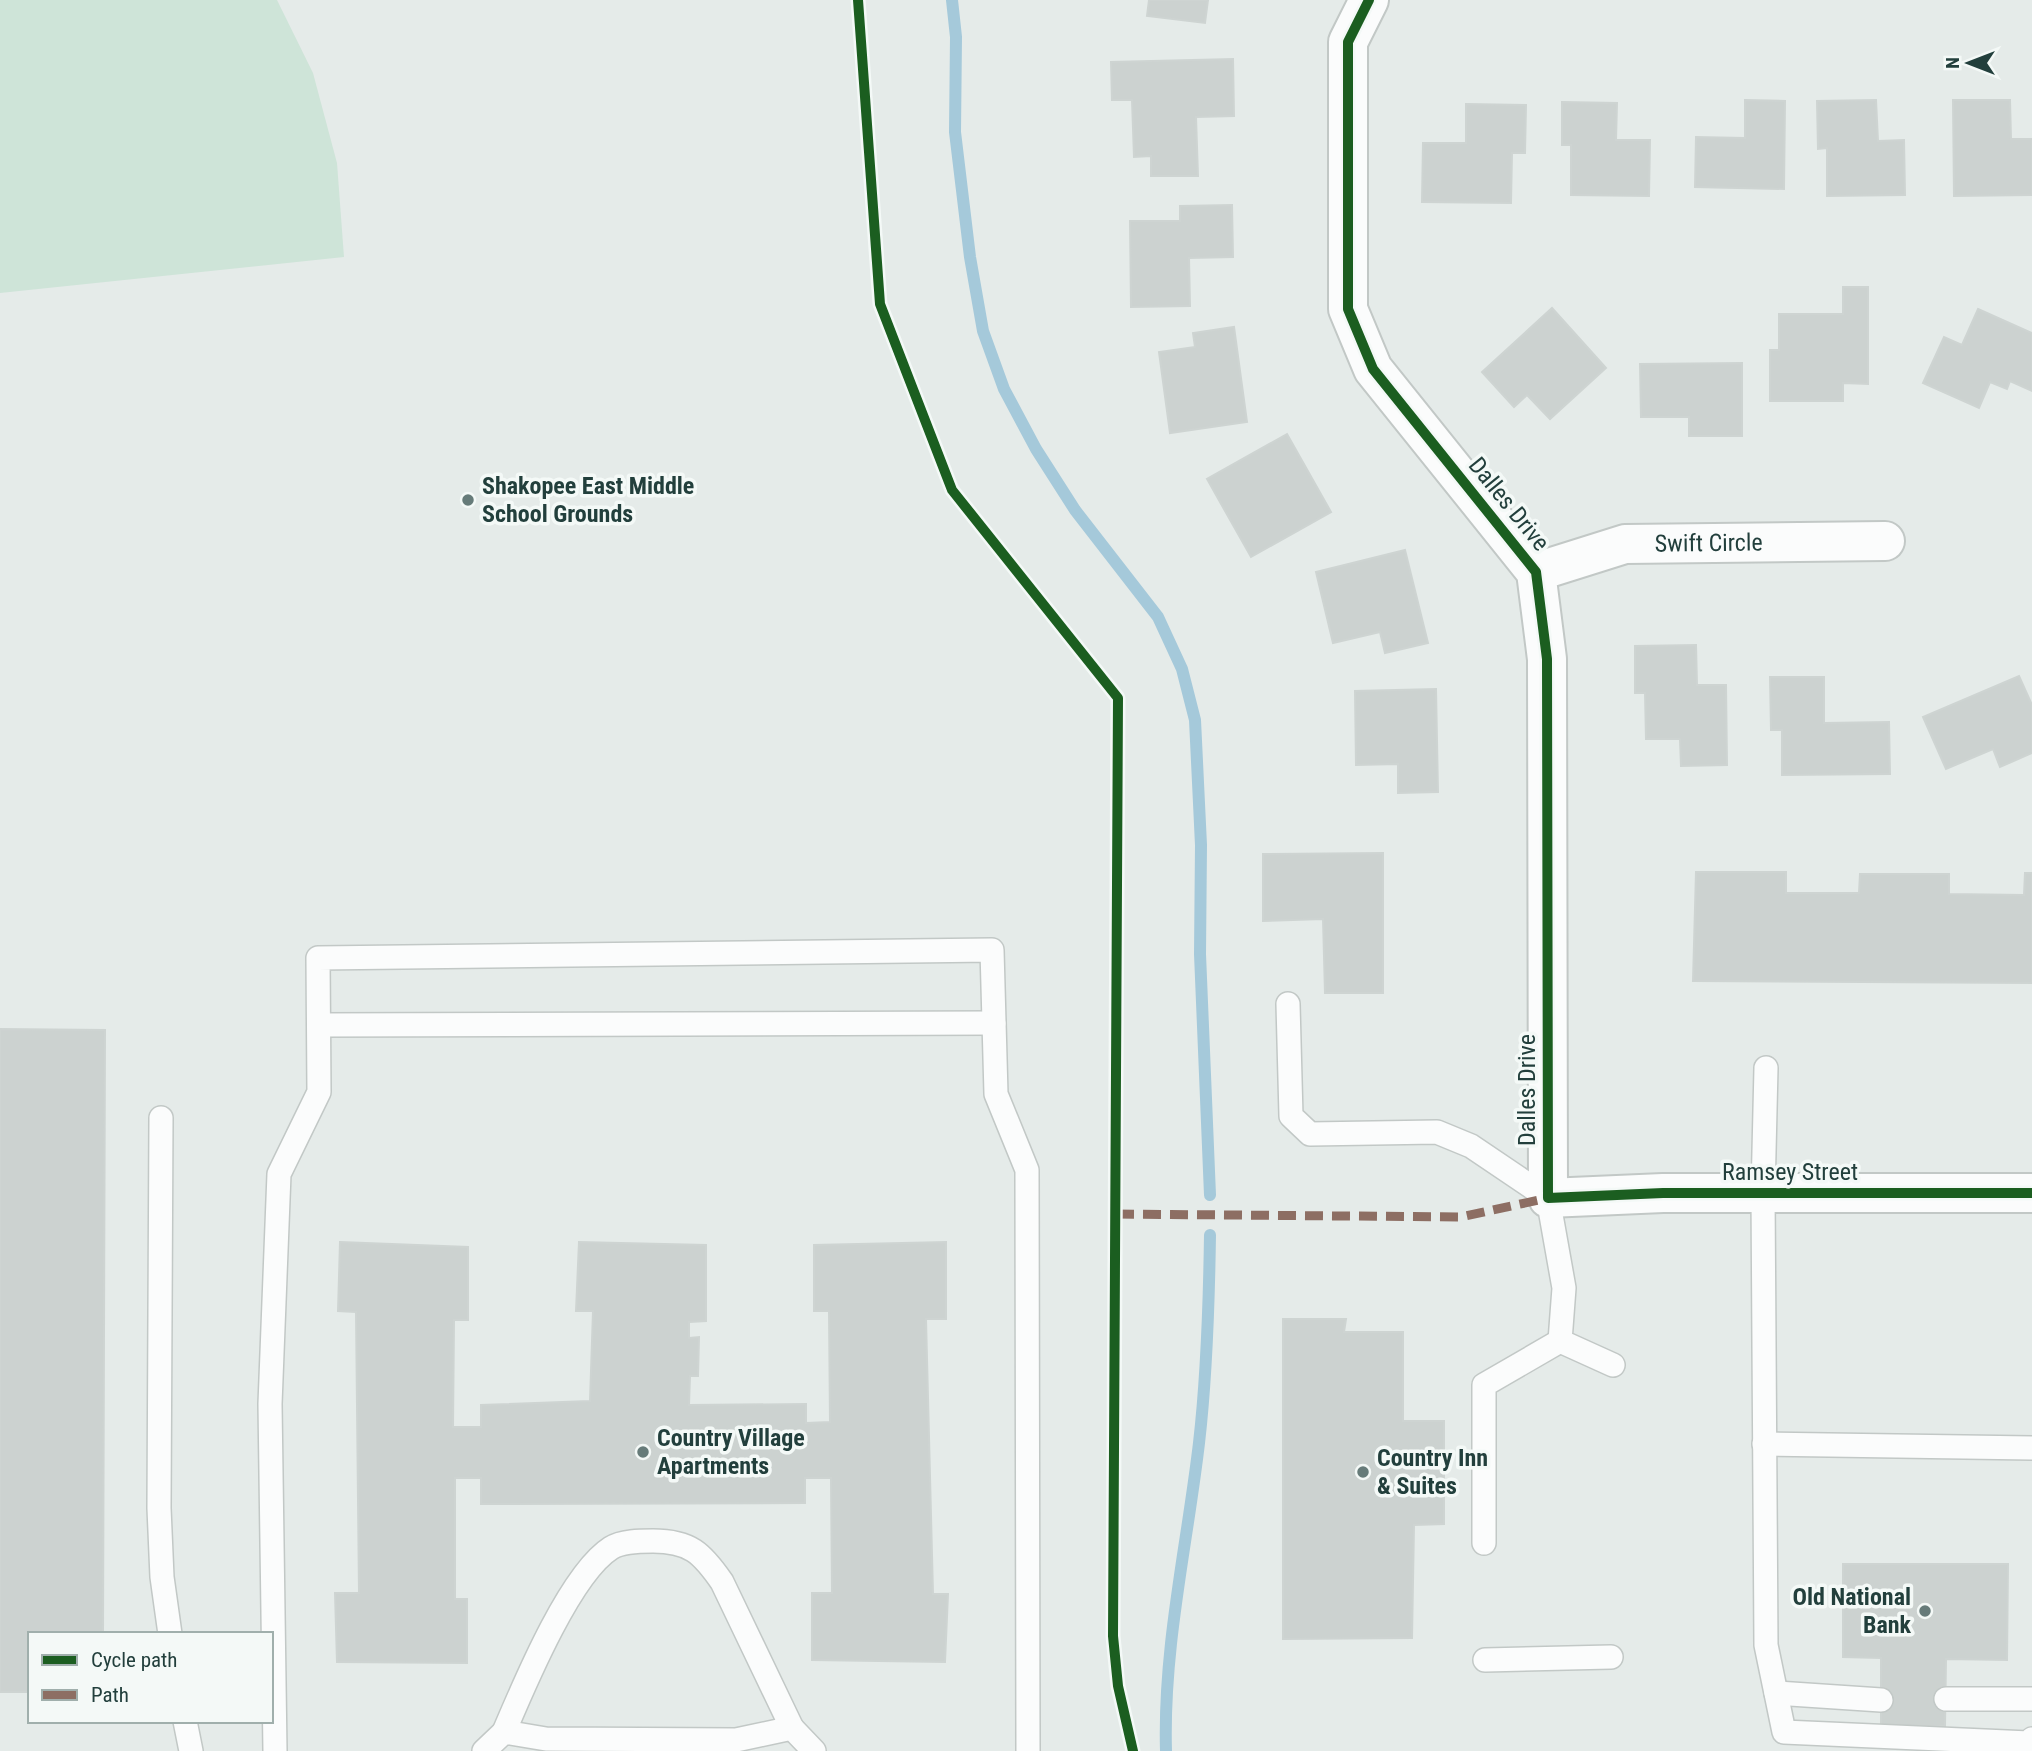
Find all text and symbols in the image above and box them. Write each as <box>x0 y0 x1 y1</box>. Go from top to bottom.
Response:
north arrow <box>1934 28 2004 98</box>
text: N <box>1941 57 1964 69</box>
street label: Dalles Drive <box>1463 452 1555 556</box>
place label: Shakopee East Middle School Grounds <box>482 472 694 528</box>
marker: Shakopee East Middle School Grounds <box>460 492 476 508</box>
street label: Swift Circle <box>1655 528 1763 558</box>
street label: Dalles Drive <box>1513 1034 1541 1146</box>
street label: Ramsey Street <box>1722 1158 1858 1186</box>
place label: Country Village Apartments <box>657 1424 805 1480</box>
marker: Country Village Apartments <box>635 1444 651 1460</box>
place label: Country Inn & Suites <box>1377 1444 1488 1500</box>
marker: Country Inn & Suites <box>1355 1464 1371 1480</box>
place label: Old National Bank <box>1793 1583 1912 1639</box>
marker: Old National Bank <box>1917 1603 1933 1619</box>
legend <box>28 1632 273 1723</box>
text: Cycle path <box>91 1648 177 1672</box>
text: Path <box>91 1683 129 1707</box>

